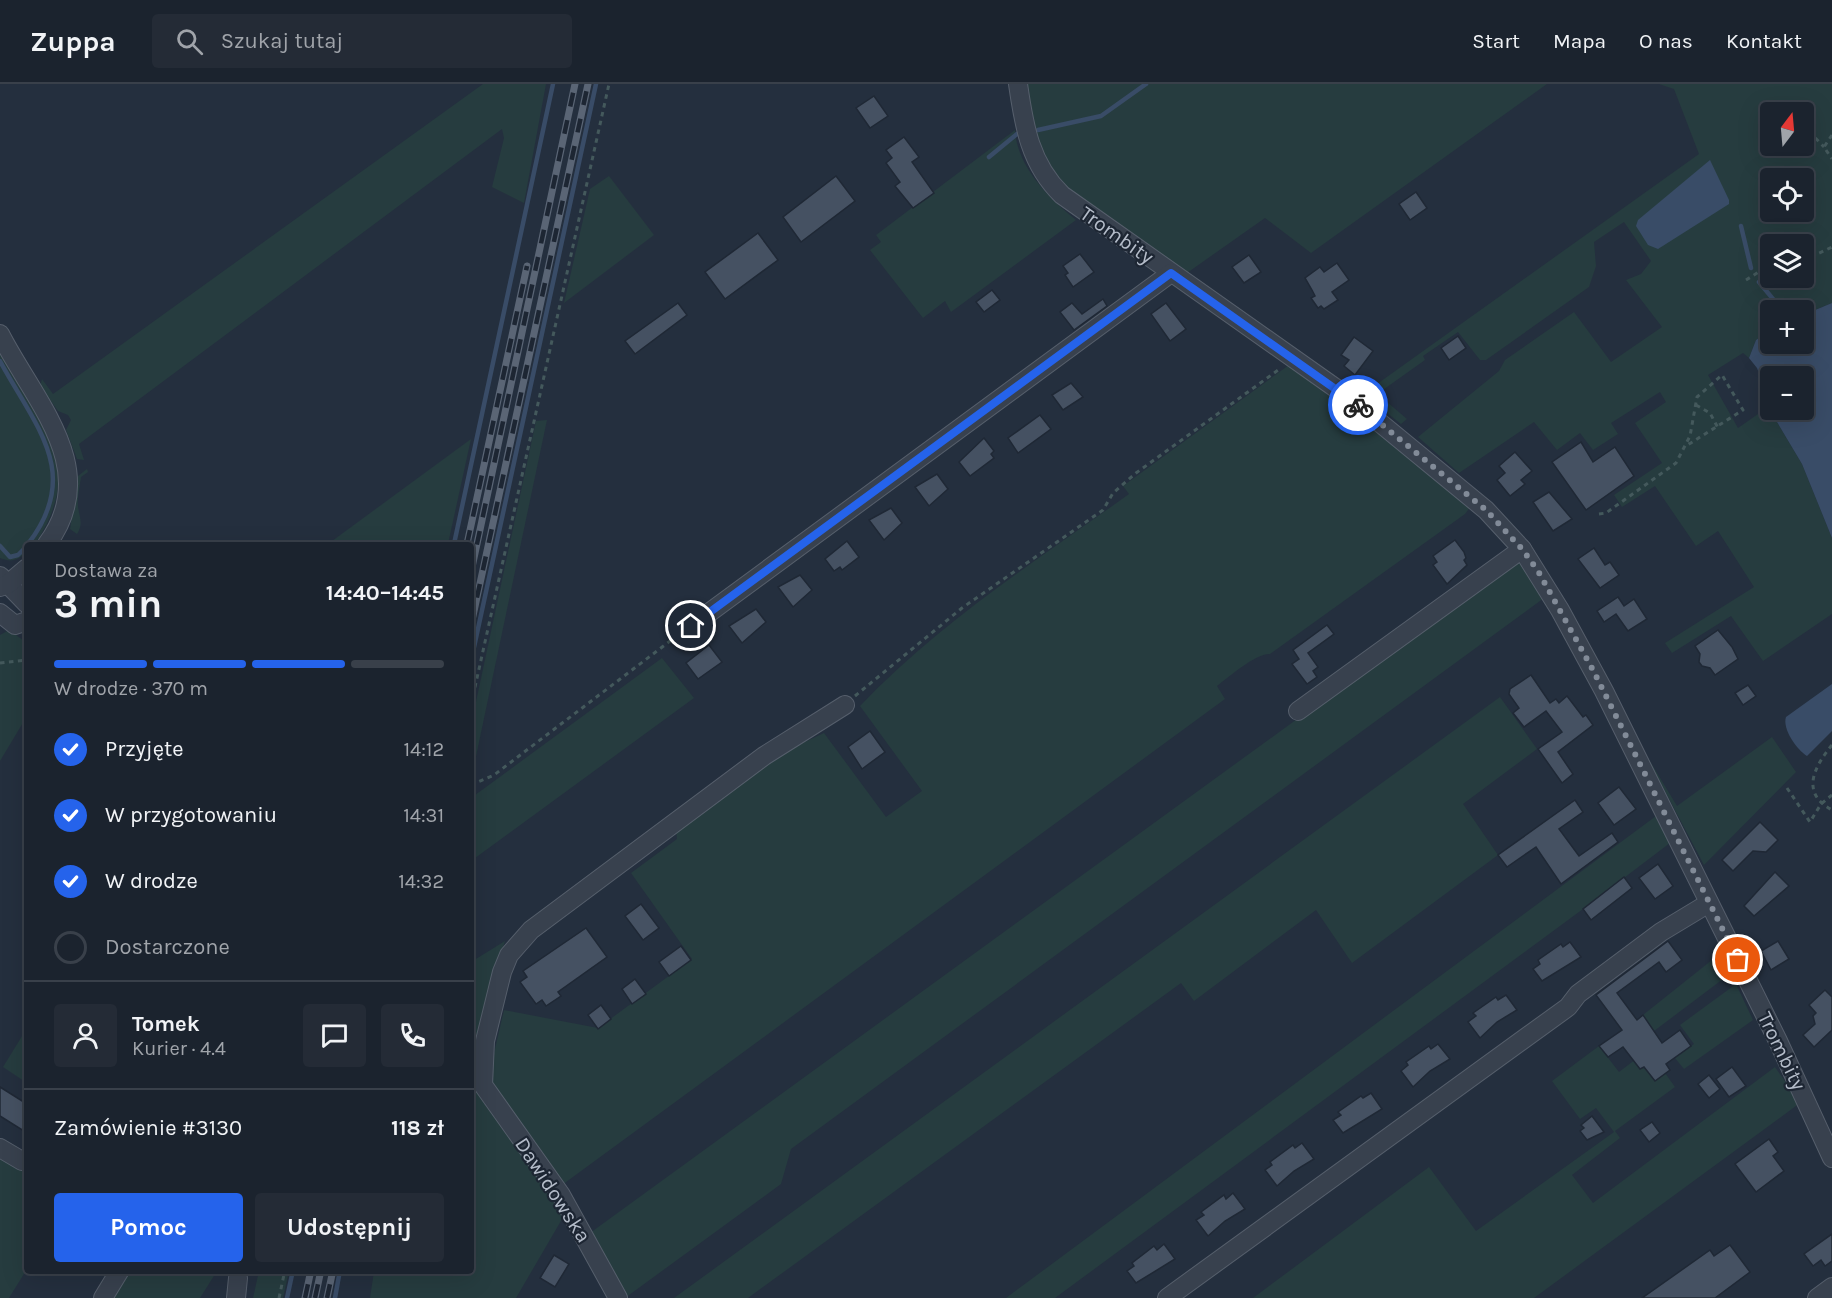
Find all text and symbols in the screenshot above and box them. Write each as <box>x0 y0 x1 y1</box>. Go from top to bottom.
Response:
search box <box>152 14 572 68</box>
text: Zuppa <box>30 25 116 58</box>
icon: search <box>173 25 206 58</box>
text: Szukaj tutaj <box>221 28 343 54</box>
text: Start <box>1472 29 1520 53</box>
text: Mapa <box>1553 29 1606 53</box>
text: O nas <box>1639 29 1693 53</box>
text: Kontakt <box>1726 29 1802 53</box>
north arrow <box>1760 102 1814 156</box>
map controls <box>1760 102 1814 420</box>
button: locate <box>1760 168 1814 222</box>
street label: Trombity <box>1076 201 1158 269</box>
button: layers <box>1760 234 1814 288</box>
button: + <box>1760 300 1814 354</box>
button: − <box>1760 366 1814 420</box>
courier <box>1328 375 1388 435</box>
icon: bike <box>1342 389 1375 422</box>
text: Dostawa za <box>54 559 158 582</box>
text: 14:40–14:45 <box>326 580 444 606</box>
text: 3 min <box>54 581 162 627</box>
pin <box>665 600 716 651</box>
icon: home <box>674 609 707 642</box>
text: W drodze · 370 m <box>54 677 208 700</box>
icon: check <box>54 733 87 766</box>
text: Przyjęte <box>105 736 184 762</box>
text: 14:12 <box>403 738 444 761</box>
icon: check <box>54 799 87 832</box>
text: W przygotowaniu <box>105 802 277 828</box>
text: 14:31 <box>403 804 444 827</box>
icon: check <box>54 865 87 898</box>
text: W drodze <box>105 868 198 894</box>
text: 14:32 <box>398 870 444 893</box>
text: Dostarczone <box>105 934 230 960</box>
pin <box>1712 934 1763 985</box>
icon: bag <box>1721 943 1754 976</box>
button: person <box>54 1004 117 1067</box>
button: chat <box>303 1004 366 1067</box>
button: phone <box>381 1004 444 1067</box>
street label: Trombity <box>1753 1008 1811 1094</box>
text: Tomek <box>132 1011 200 1037</box>
text: Kurier · 4.4 <box>132 1037 226 1060</box>
text: Zamówienie #3130 <box>54 1115 242 1141</box>
text: 118 zł <box>391 1115 444 1141</box>
street label: Dawidowska <box>510 1133 596 1247</box>
button: Pomoc <box>54 1193 243 1262</box>
button: Udostępnij <box>255 1193 444 1262</box>

